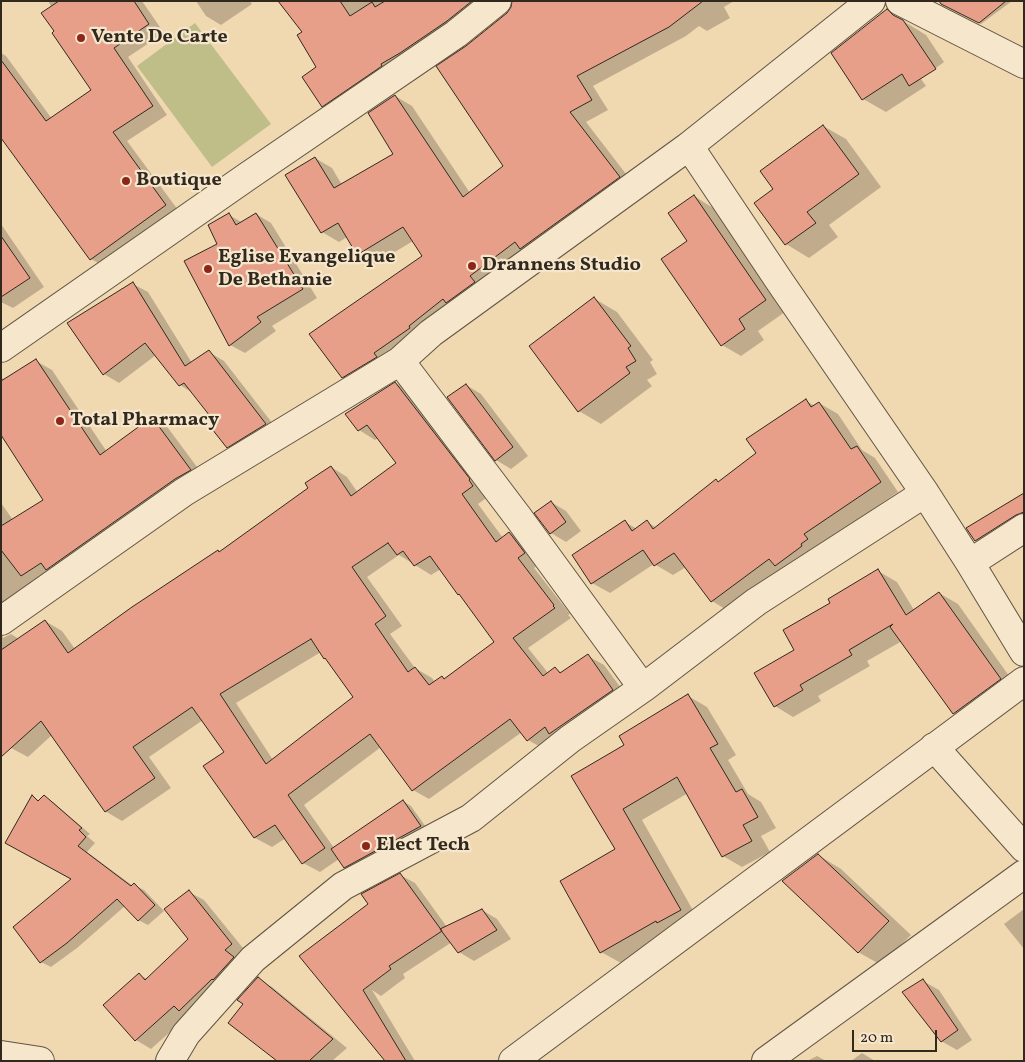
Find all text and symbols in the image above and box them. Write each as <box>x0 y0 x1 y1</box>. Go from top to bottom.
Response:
place label: Vente De Carte <box>91 26 228 50</box>
marker: Vente De Carte <box>75 32 87 44</box>
place label: Boutique <box>136 169 222 193</box>
marker: Boutique <box>120 175 132 187</box>
place label: Eglise Evangelique De Bethanie <box>218 246 395 293</box>
place label: Drannens Studio <box>482 254 641 278</box>
marker: Drannens Studio <box>466 260 478 272</box>
marker: Eglise Evangelique De Bethanie <box>202 263 214 275</box>
place label: Total Pharmacy <box>70 409 219 433</box>
marker: Total Pharmacy <box>54 415 66 427</box>
place label: Elect Tech <box>376 834 470 858</box>
marker: Elect Tech <box>360 840 372 852</box>
scale bar <box>855 1020 940 1052</box>
text: 20 m <box>860 1028 893 1049</box>

